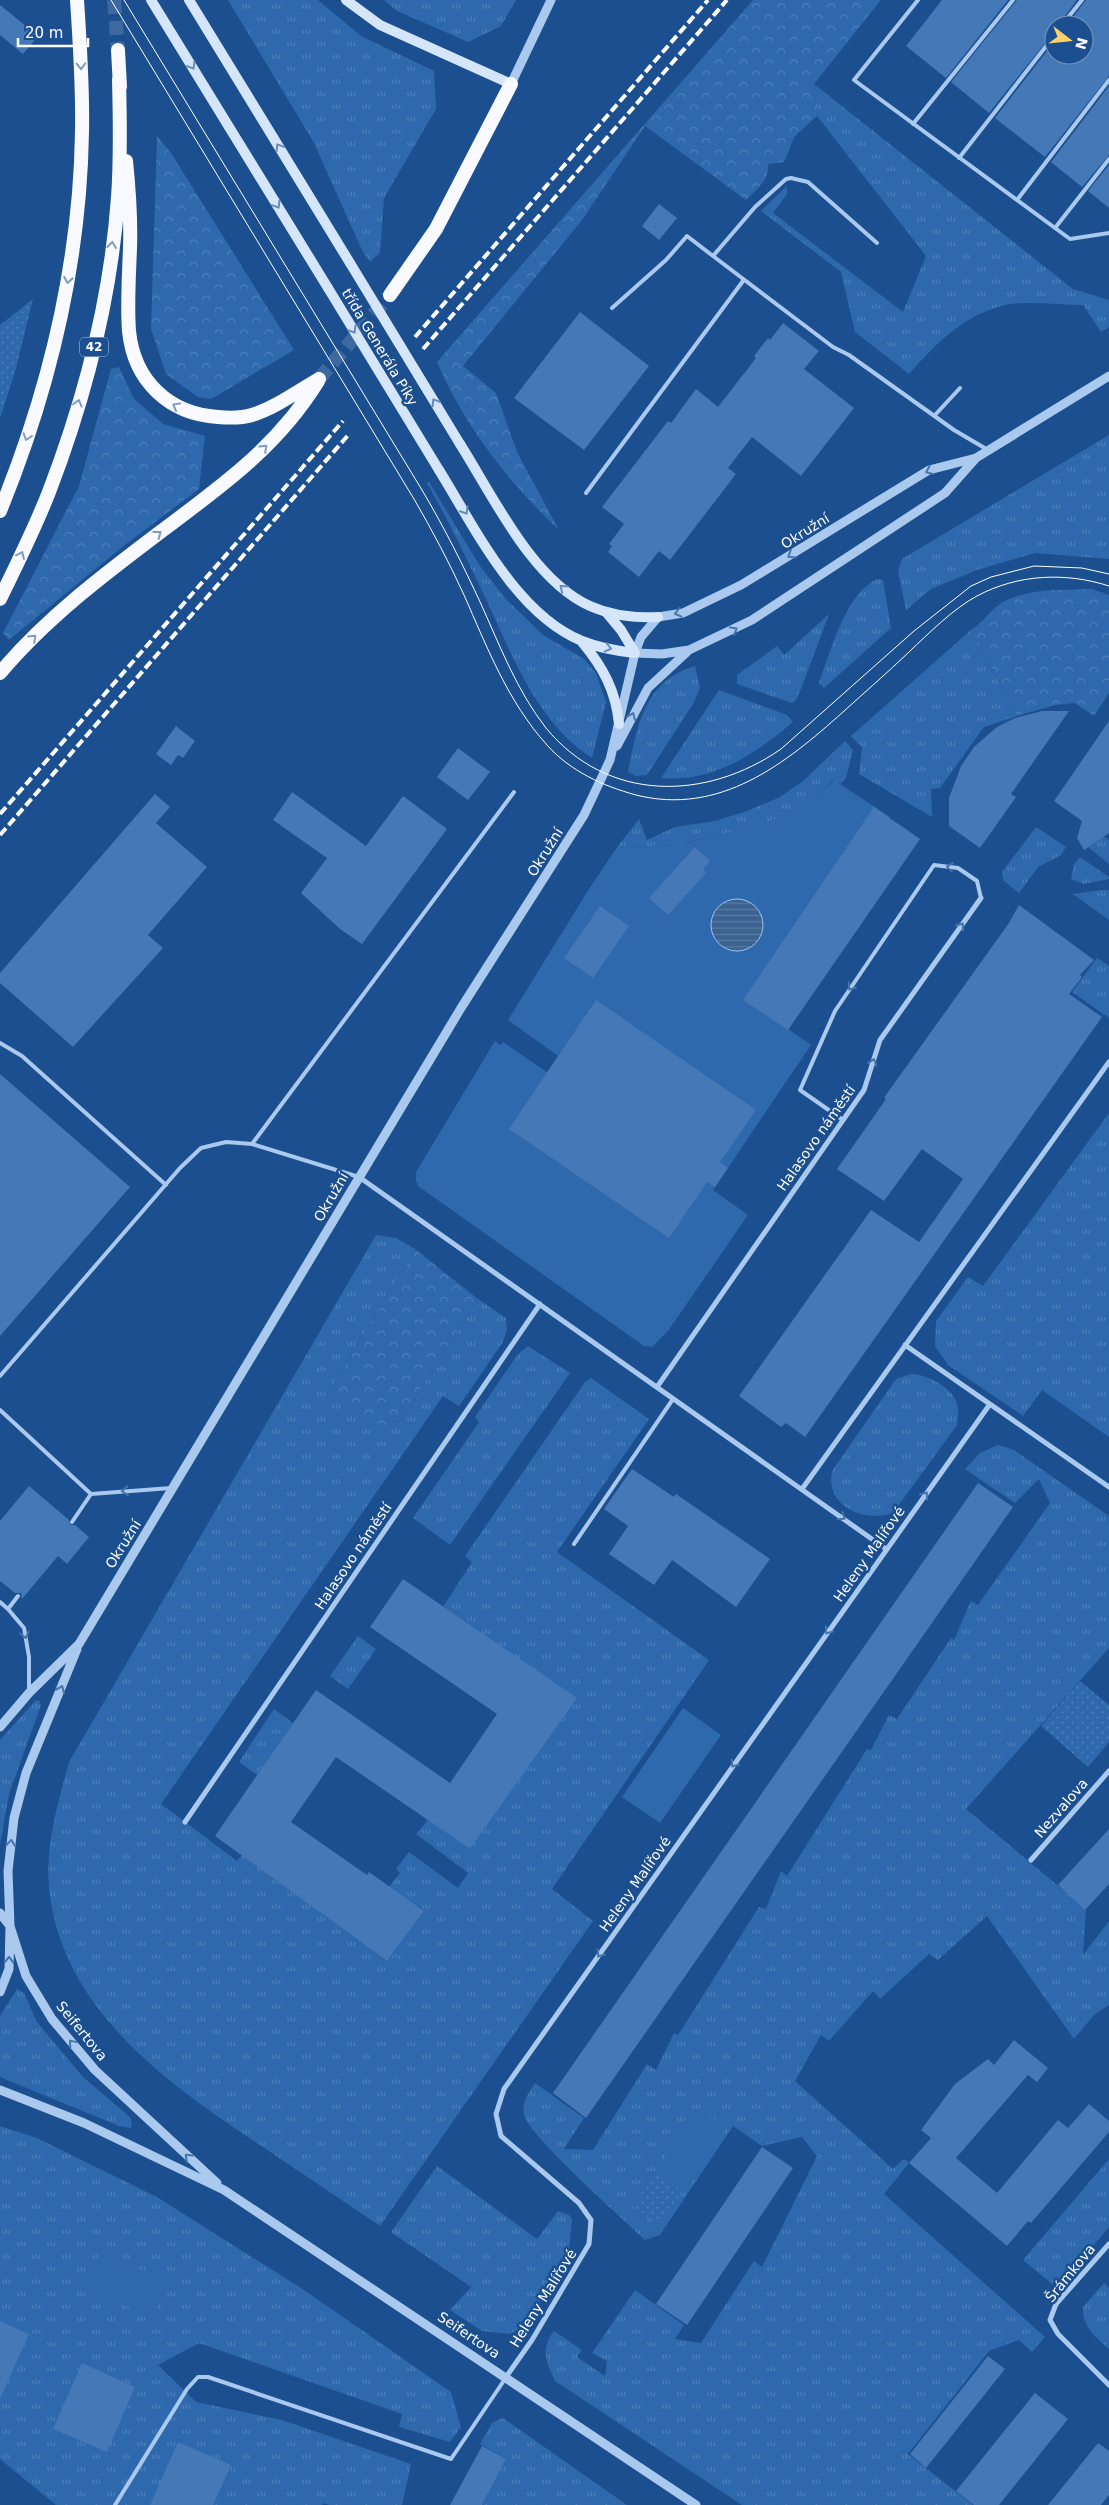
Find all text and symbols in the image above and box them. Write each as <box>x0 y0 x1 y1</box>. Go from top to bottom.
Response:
scale bar <box>18 15 88 47</box>
north arrow <box>1044 15 1094 65</box>
text: 20 m <box>25 24 63 42</box>
text: N <box>1072 36 1091 51</box>
one-way arrow <box>185 61 195 70</box>
one-way arrow <box>76 62 86 70</box>
one-way arrow <box>275 143 285 152</box>
one-way arrow <box>270 199 280 208</box>
one-way arrow <box>106 240 117 248</box>
one-way arrow <box>63 276 73 285</box>
street label: třída Generála Píky <box>339 286 421 408</box>
one-way arrow <box>347 324 356 333</box>
road number: 42 <box>80 338 108 357</box>
one-way arrow <box>431 399 441 408</box>
one-way arrow <box>73 400 83 408</box>
one-way arrow <box>172 402 181 412</box>
one-way arrow <box>22 433 32 441</box>
one-way arrow <box>259 445 268 454</box>
one-way arrow <box>925 464 934 475</box>
one-way arrow <box>458 506 468 515</box>
street label: Okružní <box>778 509 833 552</box>
one-way arrow <box>152 531 161 539</box>
one-way arrow <box>787 549 796 559</box>
one-way arrow <box>14 551 25 560</box>
one-way arrow <box>560 585 569 594</box>
one-way arrow <box>674 607 683 618</box>
one-way arrow <box>728 626 737 636</box>
one-way arrow <box>28 635 37 644</box>
one-way arrow <box>603 643 611 653</box>
one-way arrow <box>626 712 636 721</box>
street label: Okružní <box>524 824 567 879</box>
one-way arrow <box>945 862 953 873</box>
one-way arrow <box>955 923 964 932</box>
one-way arrow <box>848 981 857 991</box>
one-way arrow <box>867 1058 877 1067</box>
street label: Halasovo náměstí <box>774 1081 859 1194</box>
street label: Okružní <box>311 1169 352 1224</box>
one-way arrow <box>121 1485 129 1496</box>
one-way arrow <box>919 1491 928 1501</box>
street label: Halasovo náměstí <box>311 1499 395 1612</box>
street label: Heleny Malířové <box>830 1503 908 1605</box>
one-way arrow <box>836 1511 845 1520</box>
street label: Okružní <box>102 1516 145 1571</box>
one-way arrow <box>825 1626 834 1635</box>
one-way arrow <box>19 1631 30 1640</box>
one-way arrow <box>54 1685 65 1694</box>
one-way arrow <box>731 1758 740 1768</box>
street label: Nezvalova <box>1031 1775 1091 1841</box>
street label: Heleny Malířové <box>596 1833 674 1935</box>
one-way arrow <box>5 1838 16 1846</box>
one-way arrow <box>597 1948 606 1958</box>
one-way arrow <box>4 1956 14 1964</box>
street label: Seifertova <box>53 1998 111 2064</box>
one-way arrow <box>69 2040 78 2049</box>
one-way arrow <box>185 2154 194 2163</box>
street label: Šrámkova <box>1041 2240 1098 2305</box>
street label: Heleny Malířové <box>506 2246 580 2350</box>
street label: Seifertova <box>435 2308 503 2362</box>

